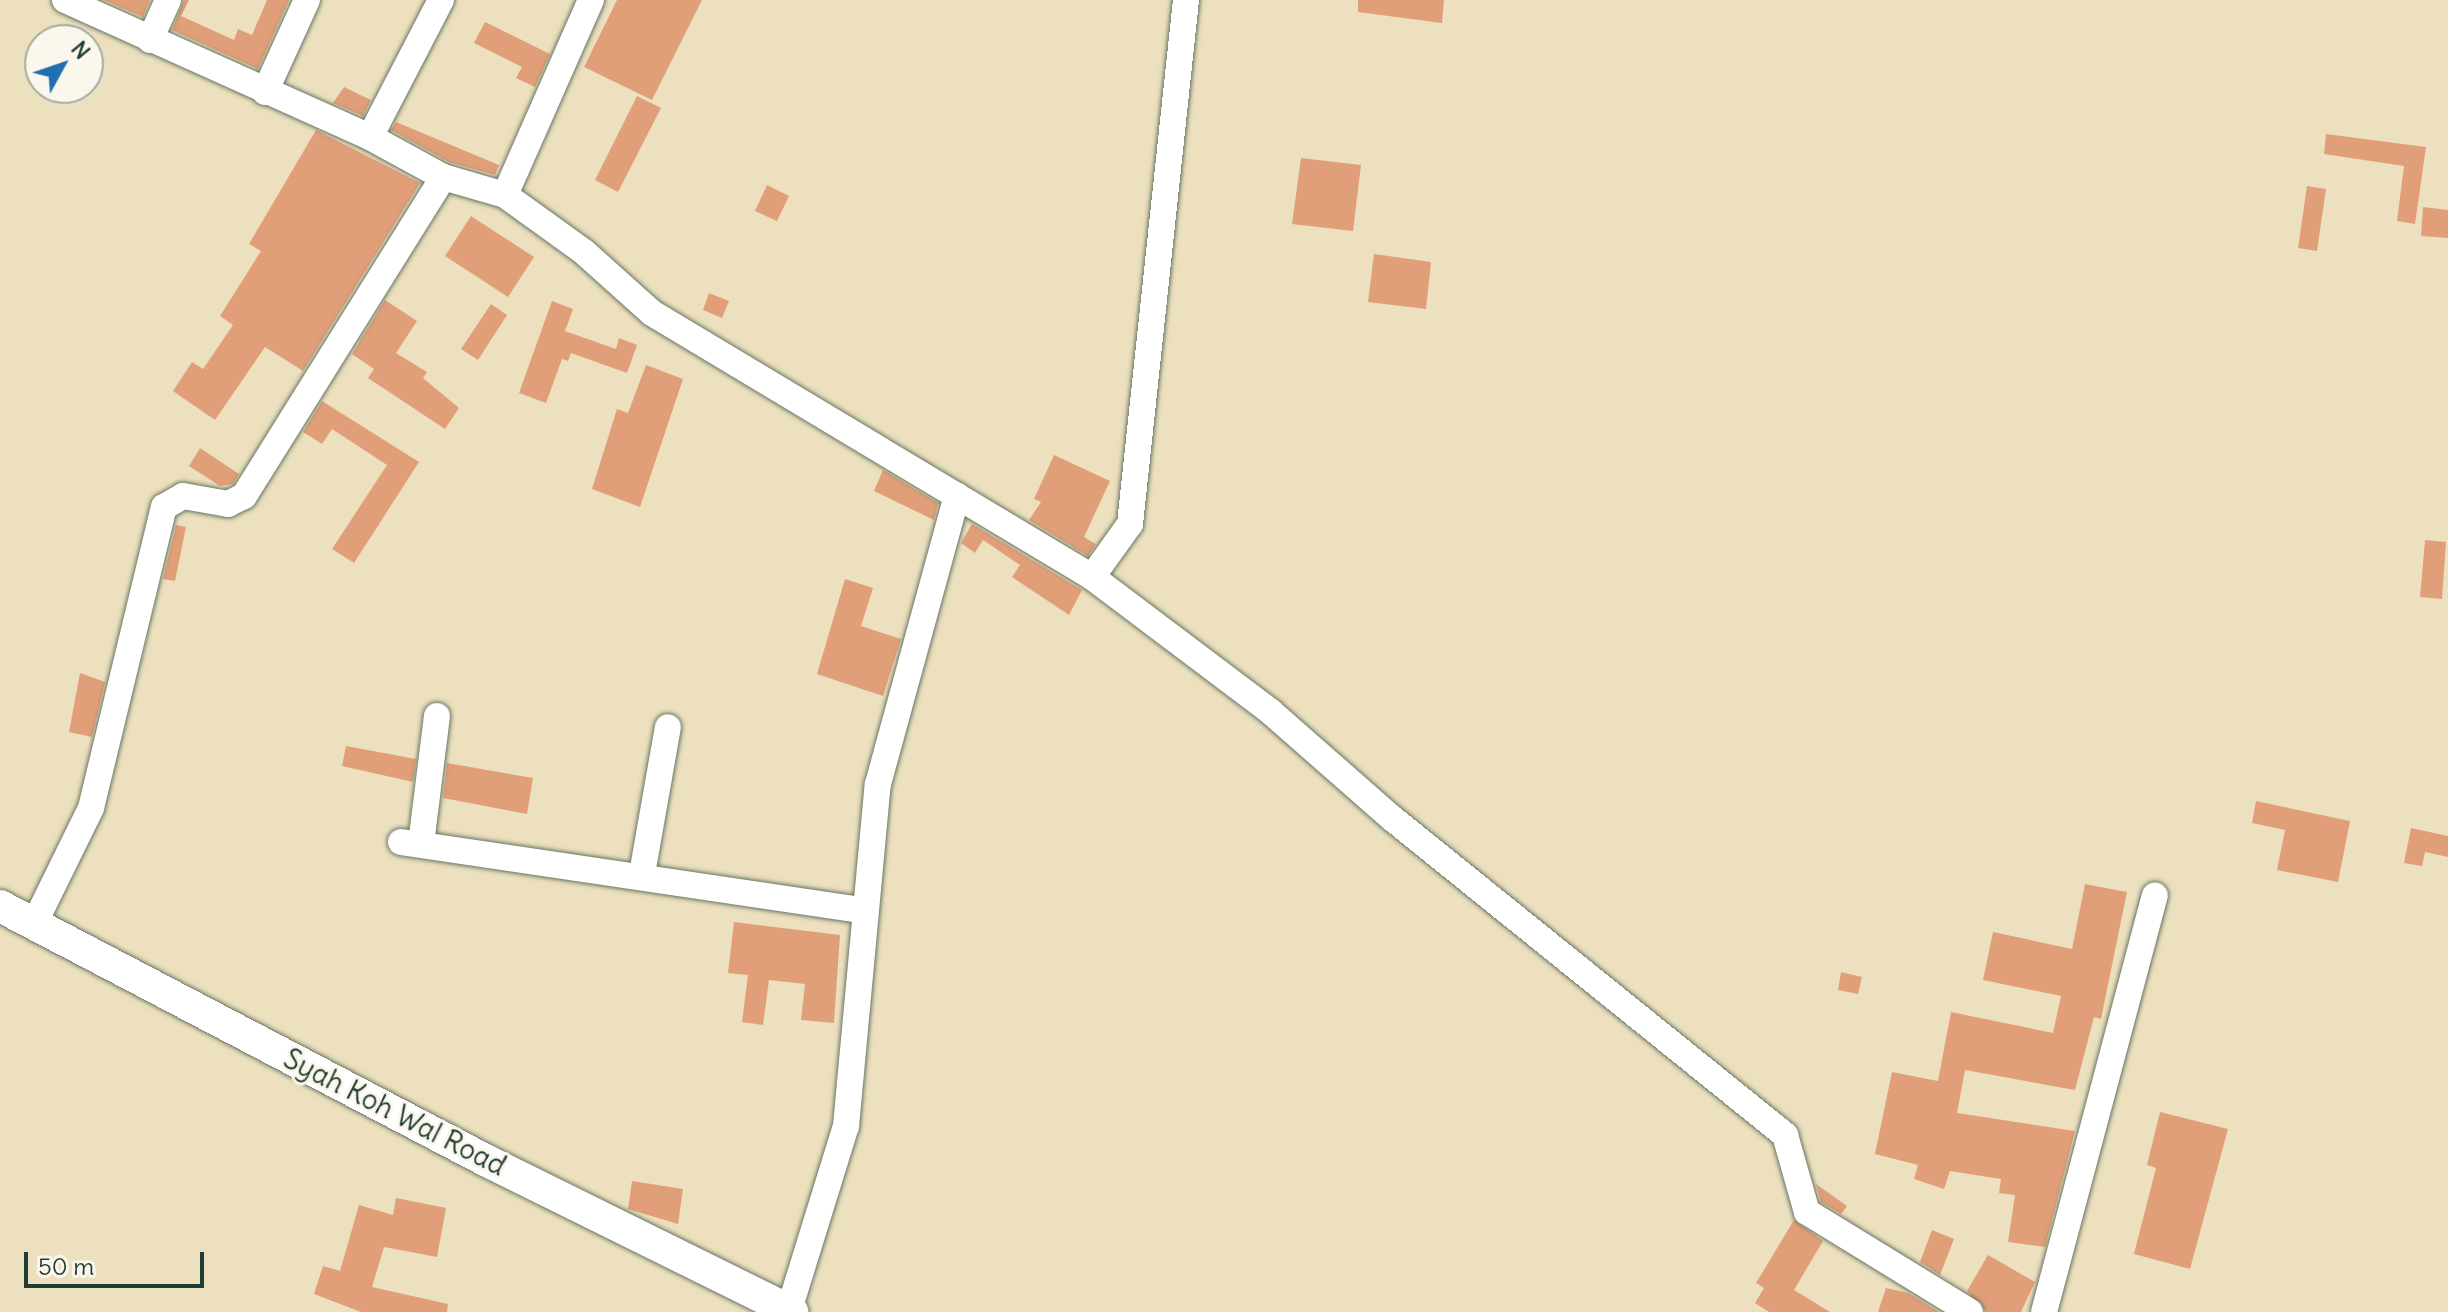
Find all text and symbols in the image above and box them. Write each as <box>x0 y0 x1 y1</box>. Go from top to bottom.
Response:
north arrow <box>24 24 104 104</box>
text: N <box>65 35 96 65</box>
street label: Syah Koh Wal Road <box>278 1041 512 1183</box>
scale bar <box>28 1236 208 1286</box>
text: 50 m <box>38 1251 94 1281</box>

